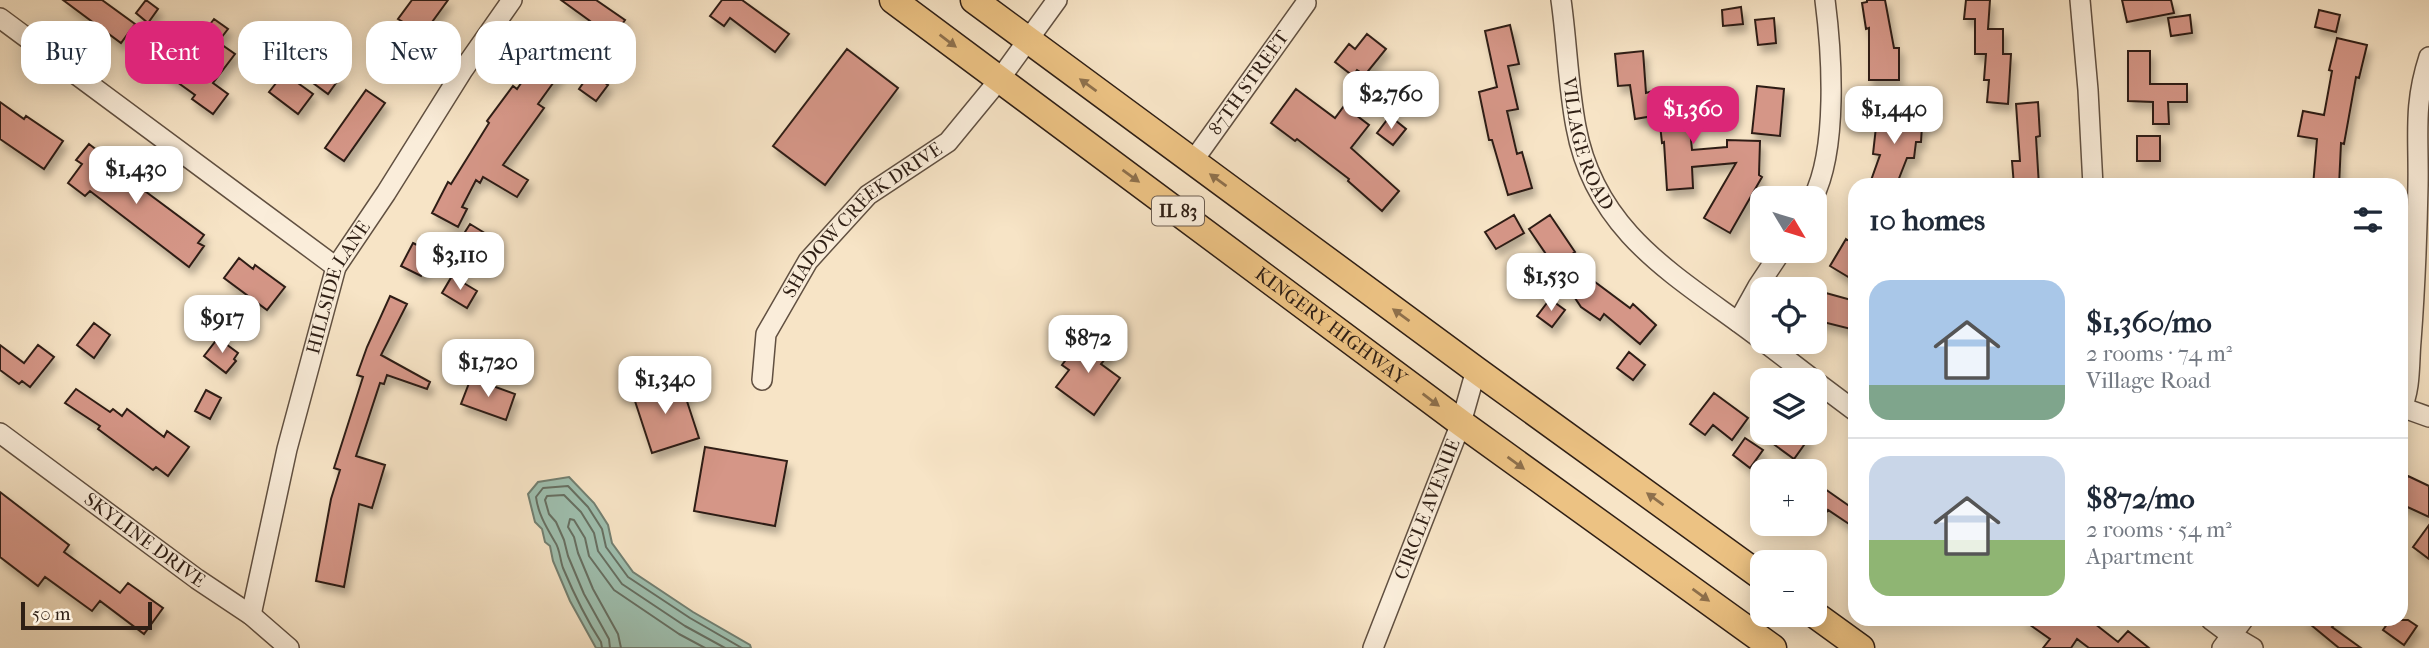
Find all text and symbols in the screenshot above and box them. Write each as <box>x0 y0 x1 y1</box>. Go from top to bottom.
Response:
chip: Buy <box>21 21 111 84</box>
chip: Rent <box>125 21 224 84</box>
chip: Filters <box>238 21 352 84</box>
chip: New <box>366 21 461 84</box>
chip: Apartment <box>475 21 636 84</box>
street label: 87TH STREET <box>1204 26 1294 139</box>
one-way arrow <box>939 34 957 48</box>
pin: $2,760 <box>1334 72 1448 131</box>
street label: VILLAGE ROAD <box>1558 75 1618 214</box>
one-way arrow <box>1079 78 1097 92</box>
text: $2,760 <box>1359 80 1423 107</box>
pin: $1,360 <box>1636 86 1750 146</box>
pin: $1,440 <box>1837 86 1951 146</box>
text: $1,360 <box>1663 95 1723 122</box>
text: $1,440 <box>1861 95 1927 122</box>
street label: SHADOW CREEK DRIVE <box>778 138 947 302</box>
pin: $1,430 <box>79 146 193 206</box>
text: $1,430 <box>105 155 167 182</box>
one-way arrow <box>1122 169 1140 183</box>
one-way arrow <box>1209 173 1227 187</box>
north arrow <box>1750 186 1827 262</box>
map controls <box>1750 186 1827 627</box>
road number: IL 83 <box>1152 196 1204 226</box>
icon: filters <box>2349 201 2387 239</box>
text: 10 homes <box>1869 203 1985 238</box>
street label: HILLSIDE LANE <box>302 217 375 356</box>
pin: $3,110 <box>403 232 517 292</box>
text: $3,110 <box>432 241 488 268</box>
pin: $1,530 <box>1494 254 1608 313</box>
text: $1,530 <box>1523 262 1579 289</box>
street label: KINGERY HIGHWAY <box>1251 263 1412 390</box>
button: locate <box>1750 277 1827 354</box>
pin: $917 <box>181 296 263 355</box>
text: $917 <box>200 304 244 331</box>
text: $1,360/mo <box>2086 305 2212 340</box>
one-way arrow <box>1392 308 1410 322</box>
icon: home <box>1925 308 2009 392</box>
pin: $872 <box>1047 316 1129 375</box>
text: $872 <box>1064 324 1112 351</box>
pin: $1,720 <box>431 340 545 399</box>
text: 2 rooms · 74 m² <box>2086 340 2232 367</box>
text: $1,720 <box>458 348 518 375</box>
pin: $1,340 <box>608 356 722 416</box>
text: $1,340 <box>634 365 696 392</box>
text: Village Road <box>2086 367 2211 394</box>
button: layers <box>1750 368 1827 445</box>
one-way arrow <box>1422 393 1440 407</box>
street label: CIRCLE AVENUE <box>1390 435 1465 583</box>
one-way arrow <box>1507 456 1525 470</box>
button: + <box>1750 459 1827 536</box>
text: $872/mo <box>2086 481 2195 516</box>
icon: home <box>1925 484 2009 568</box>
street label: SKYLINE DRIVE <box>80 488 209 592</box>
one-way arrow <box>1646 492 1664 506</box>
text: 2 rooms · 54 m² <box>2086 516 2232 543</box>
text: Apartment <box>2086 543 2194 570</box>
button: − <box>1750 550 1827 627</box>
one-way arrow <box>1692 588 1710 602</box>
scale bar <box>21 599 152 631</box>
text: 50 m <box>32 603 71 625</box>

